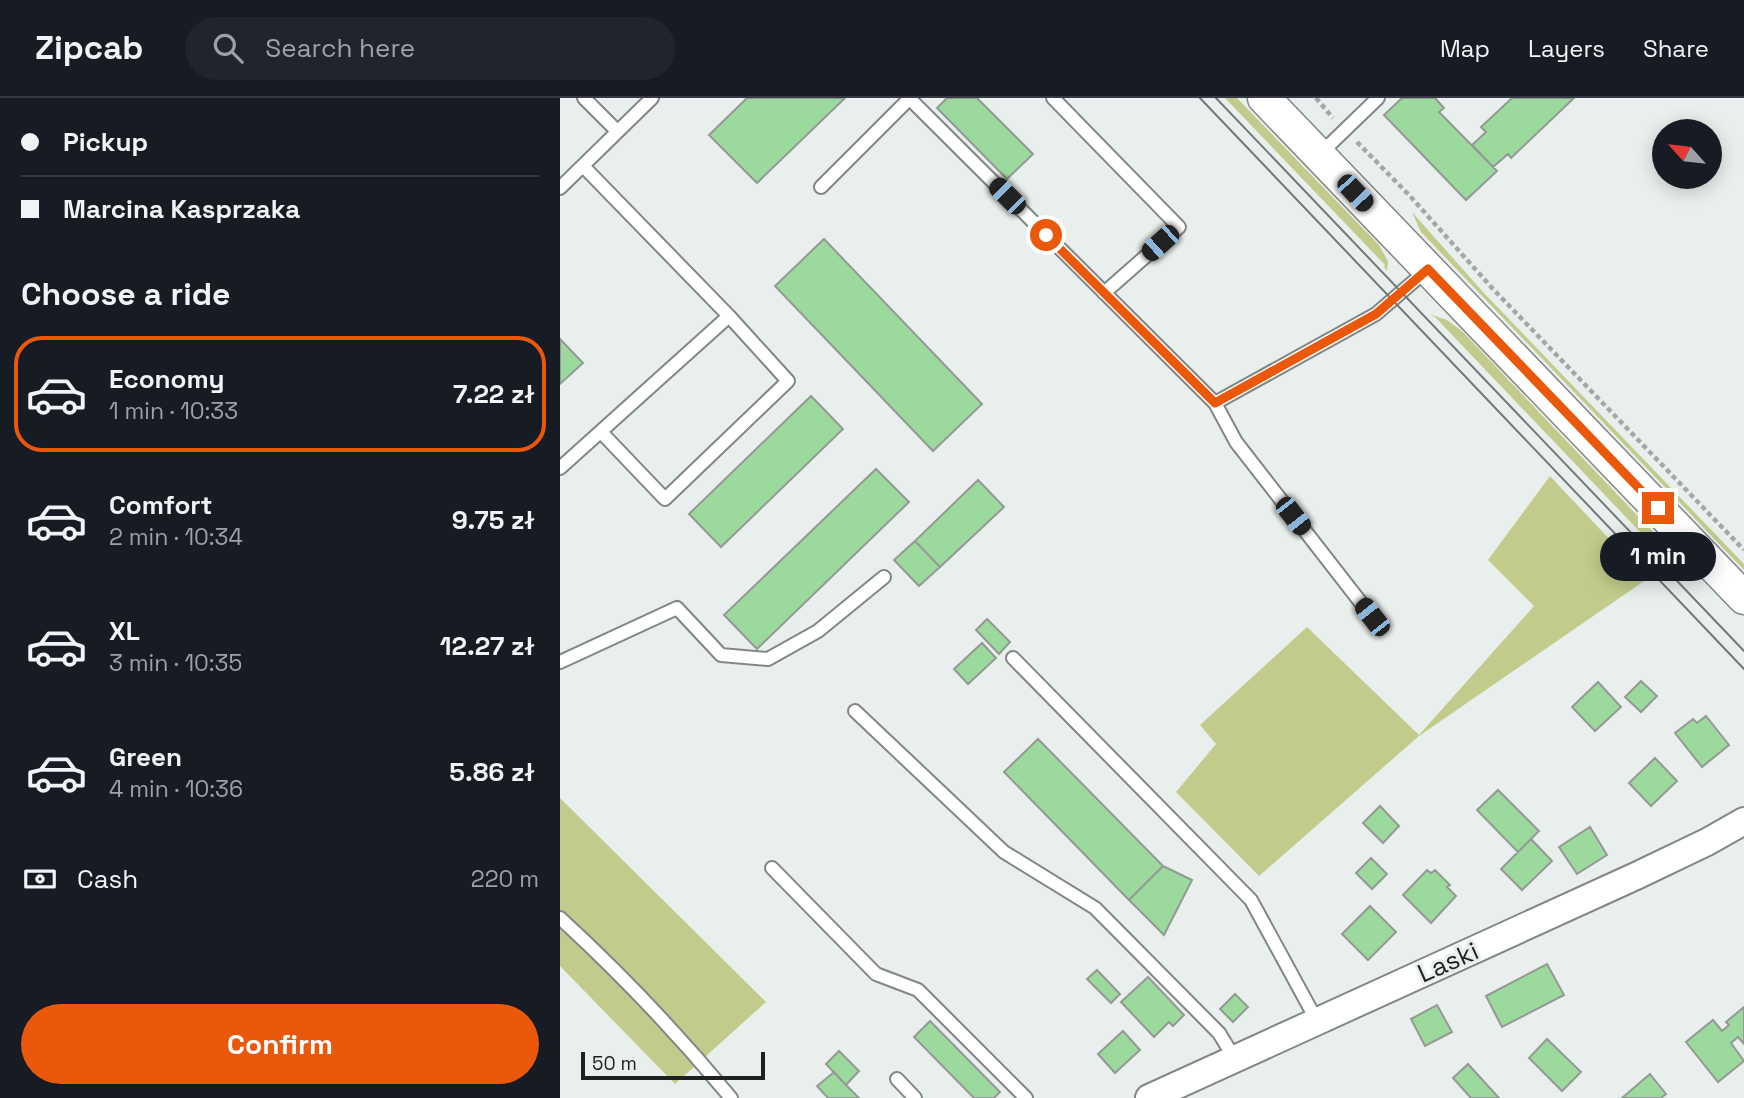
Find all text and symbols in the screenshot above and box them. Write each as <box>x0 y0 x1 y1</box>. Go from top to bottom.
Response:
search box <box>185 17 675 80</box>
text: Zipcab <box>35 27 143 69</box>
icon: search <box>209 29 247 67</box>
text: Search here <box>265 31 415 65</box>
text: Map <box>1440 33 1490 64</box>
text: Layers <box>1528 33 1605 64</box>
text: Share <box>1643 33 1709 64</box>
north arrow <box>1652 119 1722 189</box>
map controls <box>1652 119 1722 189</box>
text: Pickup <box>63 125 148 159</box>
car <box>1333 170 1378 216</box>
car <box>985 174 1030 218</box>
text: Marcina Kasprzaka <box>63 192 300 226</box>
route start <box>1030 219 1062 251</box>
car <box>1138 221 1183 265</box>
text: Choose a ride <box>21 274 231 314</box>
text: Economy <box>109 362 225 396</box>
icon: car <box>25 363 88 426</box>
text: 7.22 zł <box>453 377 535 411</box>
text: 1 min · 10:33 <box>109 396 238 426</box>
text: Comfort <box>109 488 212 522</box>
icon: car <box>25 489 88 552</box>
route end <box>1642 492 1674 524</box>
car <box>1272 493 1315 539</box>
text: 9.75 zł <box>452 503 535 537</box>
text: 2 min · 10:34 <box>109 522 243 552</box>
callout: 1 min <box>1600 532 1716 582</box>
text: 1 min <box>1630 541 1686 571</box>
car <box>1351 594 1394 640</box>
text: XL <box>109 614 140 648</box>
icon: car <box>25 615 88 678</box>
text: 12.27 zł <box>440 629 535 663</box>
text: 3 min · 10:35 <box>109 648 242 678</box>
text: Green <box>109 740 182 774</box>
icon: car <box>25 741 88 804</box>
text: 5.86 zł <box>449 755 535 789</box>
text: 4 min · 10:36 <box>109 774 243 804</box>
icon: cash <box>21 860 59 898</box>
text: Cash <box>77 862 138 896</box>
text: 220 m <box>471 864 539 894</box>
street label: Laski <box>1412 934 1484 990</box>
button: Confirm <box>21 1004 539 1084</box>
scale bar <box>581 1049 765 1081</box>
text: 50 m <box>592 1051 637 1076</box>

